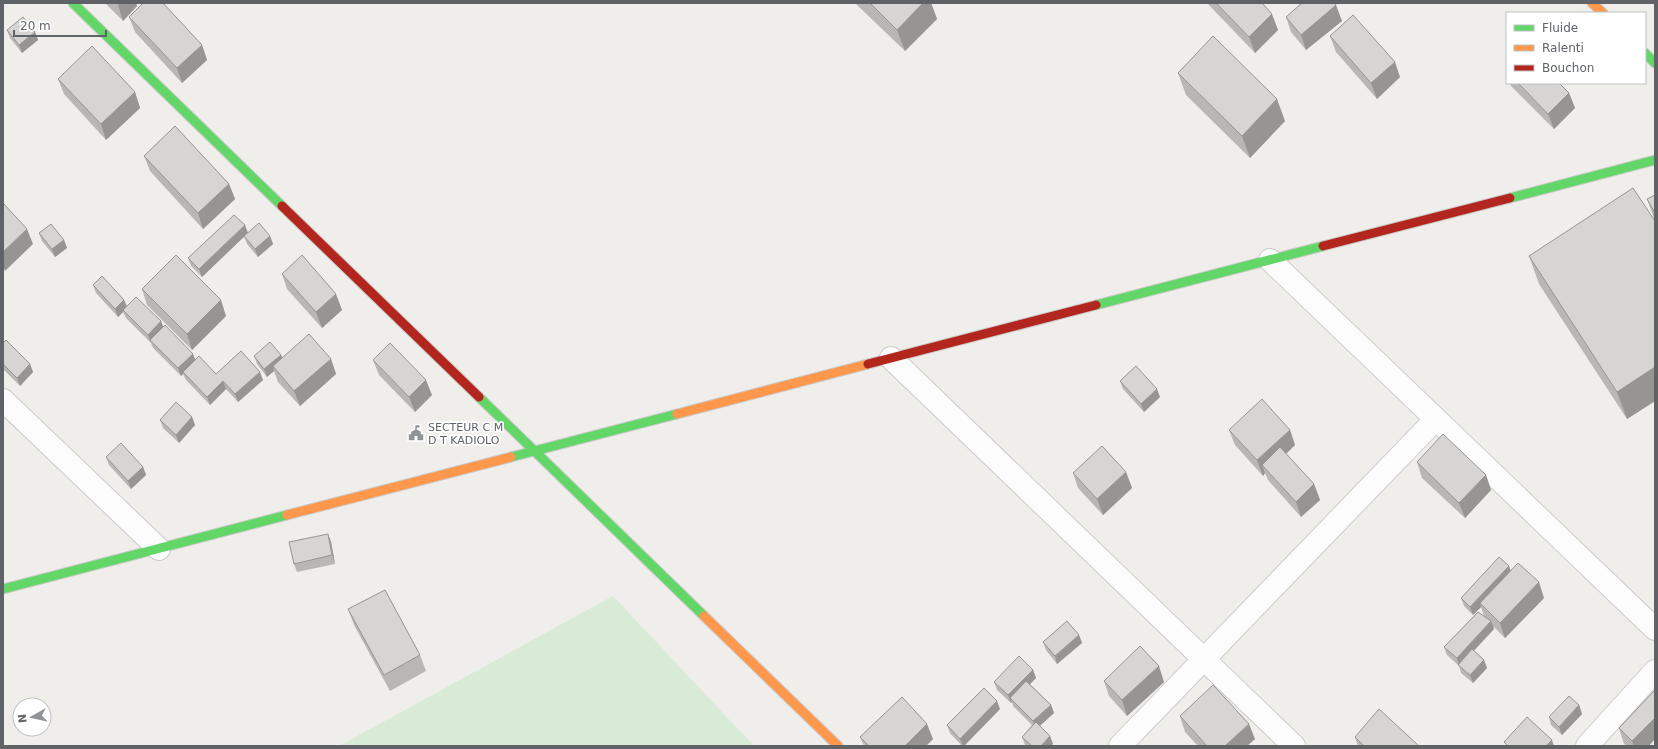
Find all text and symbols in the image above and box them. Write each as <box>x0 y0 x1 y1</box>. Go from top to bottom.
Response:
scale bar <box>14 12 106 38</box>
legend <box>1506 12 1646 84</box>
text: 20 m <box>20 19 51 33</box>
text: Fluide <box>1542 21 1578 35</box>
text: Ralenti <box>1542 41 1584 55</box>
text: Bouchon <box>1542 61 1594 75</box>
place label: SECTEUR C M D T KADIOLO <box>428 421 503 447</box>
public building icon: SECTEUR C M D T KADIOLO <box>407 424 425 442</box>
north arrow <box>12 697 52 737</box>
text: N <box>16 713 30 724</box>

